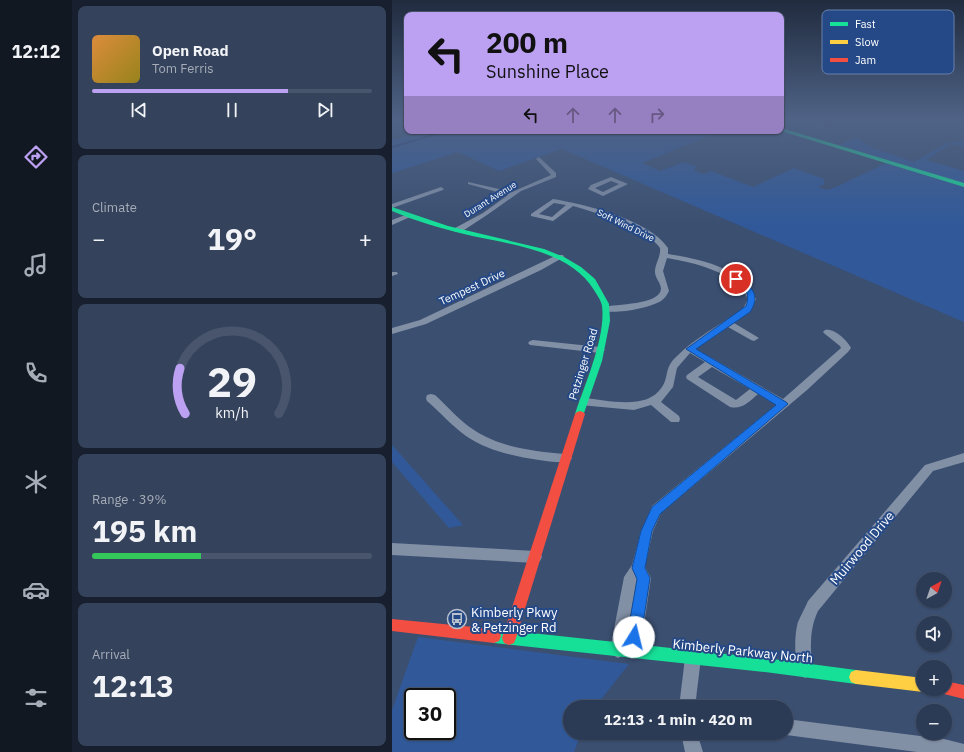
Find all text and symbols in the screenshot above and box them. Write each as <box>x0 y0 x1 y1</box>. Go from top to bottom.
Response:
legend <box>822 10 954 74</box>
text: Fast <box>855 17 876 31</box>
text: 200 m <box>486 24 568 61</box>
icon: left <box>420 28 472 80</box>
text: Slow <box>855 35 879 49</box>
text: 12:12 <box>11 40 61 63</box>
text: Open Road <box>152 41 229 60</box>
text: Jam <box>855 53 876 67</box>
text: Tom Ferris <box>152 60 214 77</box>
text: Sunshine Place <box>486 60 609 83</box>
icon: previous <box>128 99 150 121</box>
icon: pause <box>221 99 243 121</box>
icon: next <box>314 99 336 121</box>
icon: left <box>520 104 542 126</box>
icon: ahead <box>562 104 584 126</box>
icon: ahead <box>604 104 626 126</box>
icon: right <box>646 104 668 126</box>
icon: directions <box>22 143 50 171</box>
street label: Durant Avenue <box>462 178 518 219</box>
text: Climate <box>92 199 137 216</box>
street label: Soft Wind Drive <box>596 206 656 244</box>
text: 19° <box>207 219 257 258</box>
text: − <box>92 224 105 253</box>
text: + <box>359 224 372 253</box>
icon: music <box>22 251 50 279</box>
pin <box>719 262 753 296</box>
street label: Tempest Drive <box>437 266 507 308</box>
icon: arrive <box>725 268 747 290</box>
street label: Petzinger Road <box>565 326 601 402</box>
text: 29 <box>207 354 257 408</box>
icon: phone <box>22 359 50 387</box>
text: km/h <box>215 403 249 422</box>
icon: climate <box>22 468 50 496</box>
text: Range · 39% <box>92 491 166 508</box>
street label: Muirwood Drive <box>826 508 898 588</box>
text: 195 km <box>92 511 197 550</box>
north arrow <box>916 572 952 608</box>
map controls <box>916 572 952 740</box>
icon: car <box>22 576 50 604</box>
place label: Kimberly Pkwy & Petzinger Rd <box>471 604 558 636</box>
bus stop icon: Kimberly Pkwy & Petzinger Rd <box>446 608 468 630</box>
position arrow <box>613 616 655 658</box>
button: sound <box>916 616 952 652</box>
street label: Kimberly Parkway North <box>672 635 814 667</box>
text: Arrival <box>92 646 130 663</box>
button: + <box>916 660 952 696</box>
text: 12:13 <box>92 666 174 705</box>
icon: filters <box>22 684 50 712</box>
speed limit sign: 30 <box>404 688 456 740</box>
button: − <box>916 704 952 740</box>
text: 12:13 · 1 min · 420 m <box>604 710 752 729</box>

